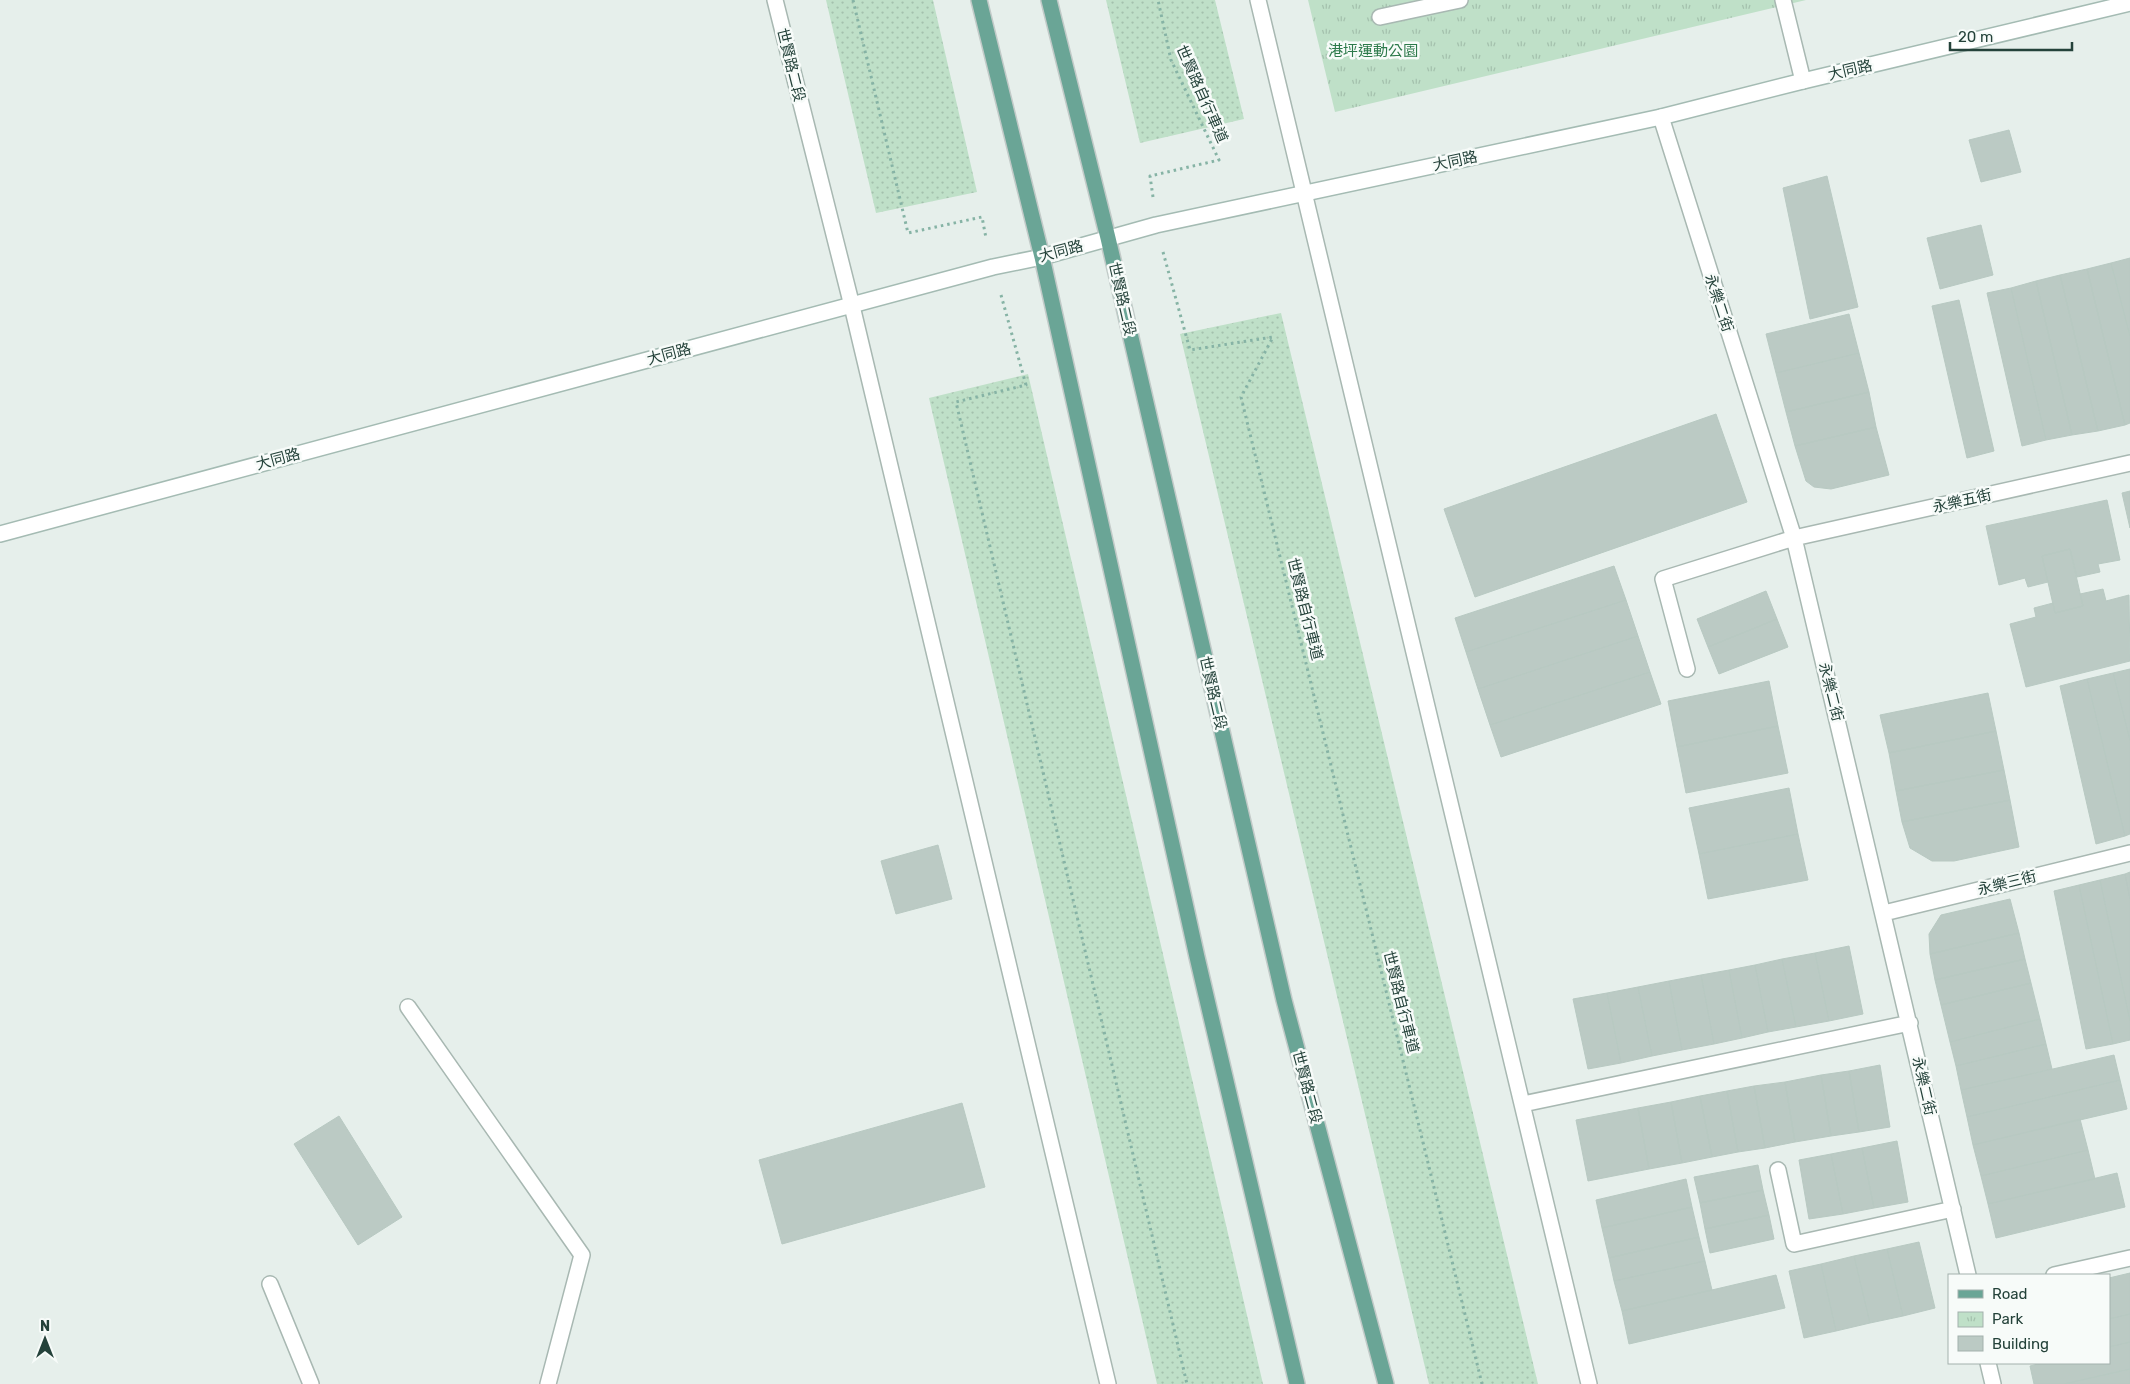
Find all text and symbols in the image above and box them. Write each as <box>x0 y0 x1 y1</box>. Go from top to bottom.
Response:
scale bar <box>1950 20 2072 52</box>
street label: 世賢路二段 <box>773 26 809 104</box>
text: 20 m <box>1958 28 1993 46</box>
street label: 世賢路自行車道 <box>1172 42 1232 146</box>
park label: 港坪運動公園 <box>1328 42 1418 60</box>
street label: 大同路 <box>1826 56 1874 84</box>
street label: 大同路 <box>1431 148 1479 174</box>
street label: 大同路 <box>1037 236 1085 266</box>
street label: 世賢路二段 <box>1105 260 1139 338</box>
street label: 永樂二街 <box>1701 272 1737 334</box>
street label: 大同路 <box>645 339 693 369</box>
street label: 大同路 <box>254 444 302 474</box>
street label: 永樂五街 <box>1931 485 1993 517</box>
street label: 世賢路自行車道 <box>1284 556 1326 662</box>
street label: 世賢路二段 <box>1196 654 1230 732</box>
street label: 永樂二街 <box>1815 661 1847 723</box>
street label: 永樂三街 <box>1976 867 2038 899</box>
street label: 世賢路自行車道 <box>1380 949 1422 1055</box>
street label: 世賢路二段 <box>1289 1048 1325 1126</box>
street label: 永樂二街 <box>1908 1055 1940 1117</box>
legend <box>1948 1274 2110 1364</box>
text: Road <box>1992 1285 2028 1303</box>
text: Park <box>1992 1310 2023 1328</box>
north arrow <box>20 1314 70 1364</box>
text: N <box>40 1318 50 1335</box>
text: Building <box>1992 1335 2049 1353</box>

